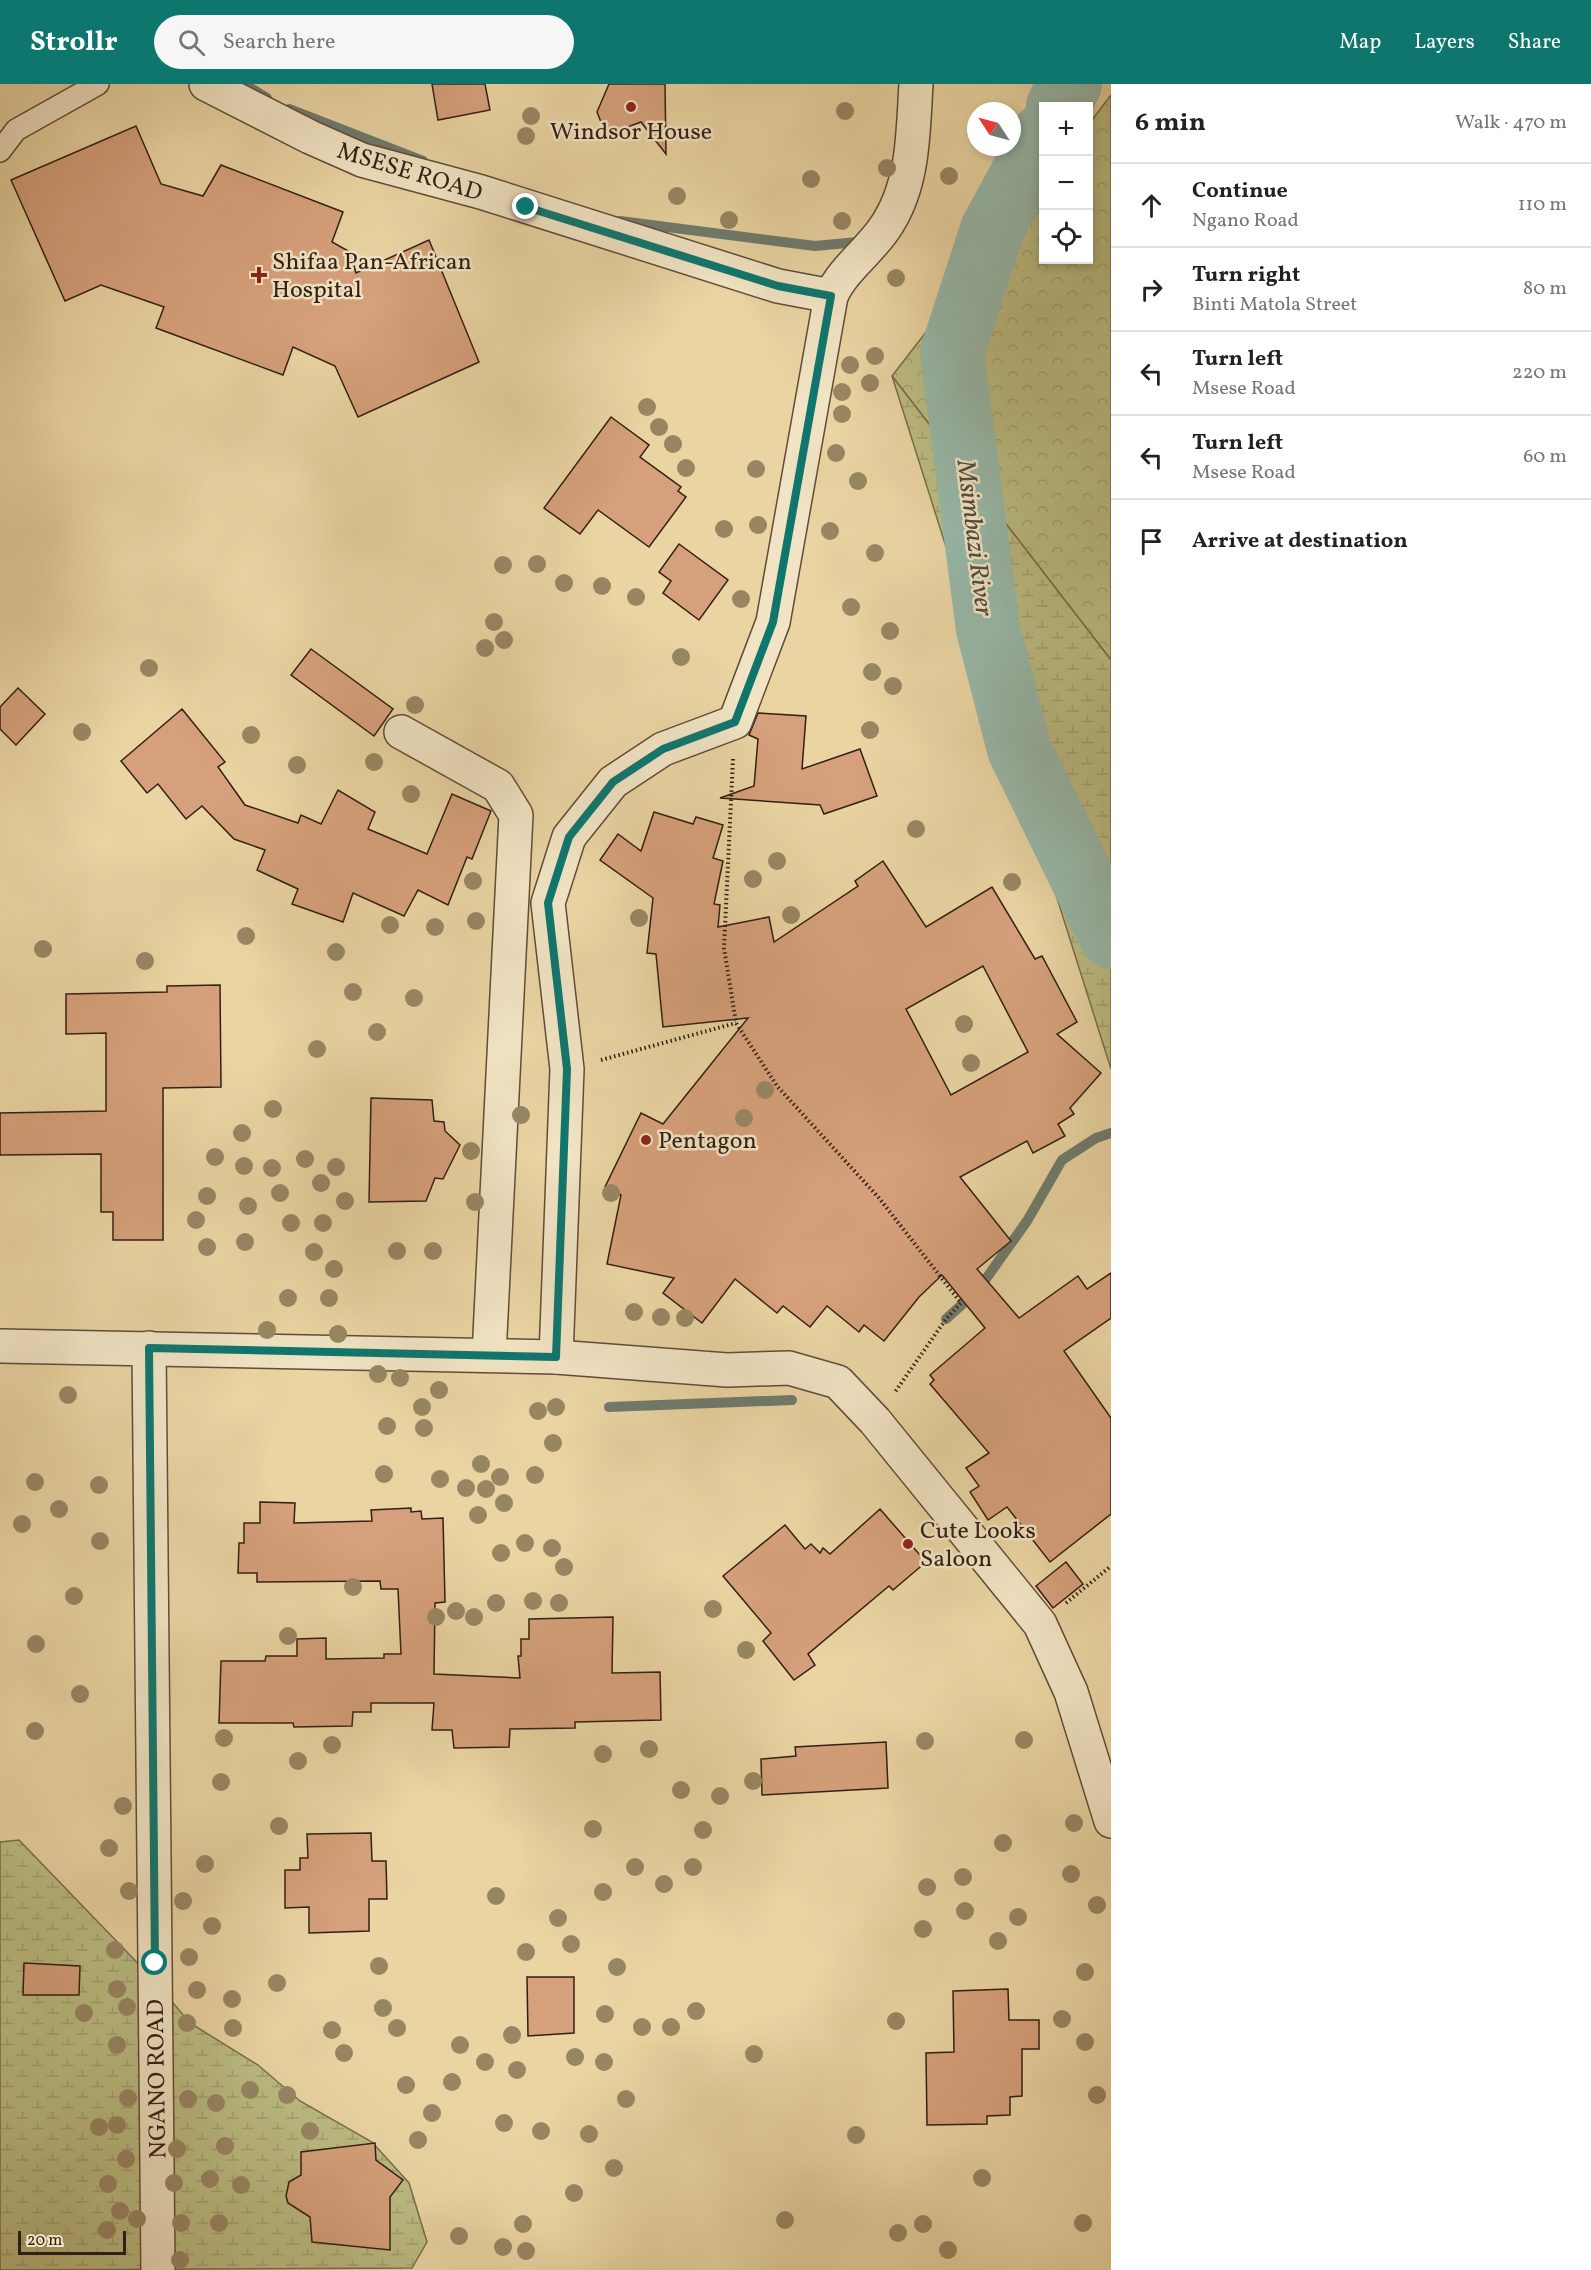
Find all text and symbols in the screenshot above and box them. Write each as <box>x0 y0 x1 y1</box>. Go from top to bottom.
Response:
search box <box>154 15 574 69</box>
text: Strollr <box>30 23 118 62</box>
icon: search <box>175 26 208 59</box>
text: Search here <box>223 27 335 58</box>
text: Map <box>1339 28 1381 57</box>
text: Layers <box>1414 28 1475 57</box>
text: Share <box>1508 28 1561 57</box>
marker: Windsor House <box>624 100 638 114</box>
north arrow <box>967 102 1021 156</box>
map controls <box>1039 102 1093 264</box>
button: + <box>1039 102 1093 156</box>
text: 6 min <box>1135 105 1206 141</box>
text: Walk · 470 m <box>1455 109 1567 137</box>
place label: Windsor House <box>550 116 712 150</box>
street label: MSESE ROAD <box>333 135 486 211</box>
button: − <box>1039 156 1093 210</box>
text: Continue <box>1192 176 1288 207</box>
icon: ahead <box>1135 189 1168 222</box>
text: 110 m <box>1518 191 1567 219</box>
route end <box>512 193 538 219</box>
text: Ngano Road <box>1192 207 1299 235</box>
button: locate <box>1039 210 1093 264</box>
place label: Shifaa Pan-African Hospital <box>272 246 472 308</box>
text: Turn right <box>1192 260 1300 291</box>
marker: Shifaa Pan-African Hospital <box>250 266 268 284</box>
icon: right <box>1135 273 1168 306</box>
text: 80 m <box>1523 275 1567 303</box>
text: Binti Matola Street <box>1192 291 1357 319</box>
text: Turn left <box>1192 344 1283 375</box>
icon: left <box>1135 357 1168 390</box>
text: 220 m <box>1512 359 1567 387</box>
text: Msese Road <box>1192 375 1296 403</box>
text: Turn left <box>1192 428 1283 459</box>
icon: left <box>1135 441 1168 474</box>
text: 60 m <box>1523 443 1567 471</box>
water label: Msimbazi River <box>946 457 1002 619</box>
text: Msese Road <box>1192 459 1296 487</box>
icon: arrive <box>1135 525 1168 558</box>
text: Arrive at destination <box>1192 526 1408 557</box>
place label: Pentagon <box>658 1125 757 1159</box>
marker: Pentagon <box>639 1133 653 1147</box>
place label: Cute Looks Saloon <box>920 1515 1036 1577</box>
marker: Cute Looks Saloon <box>901 1537 915 1551</box>
route start <box>141 1949 167 1975</box>
street label: NGANO ROAD <box>140 1999 176 2159</box>
scale bar <box>18 2228 126 2256</box>
text: 20 m <box>27 2230 62 2252</box>

